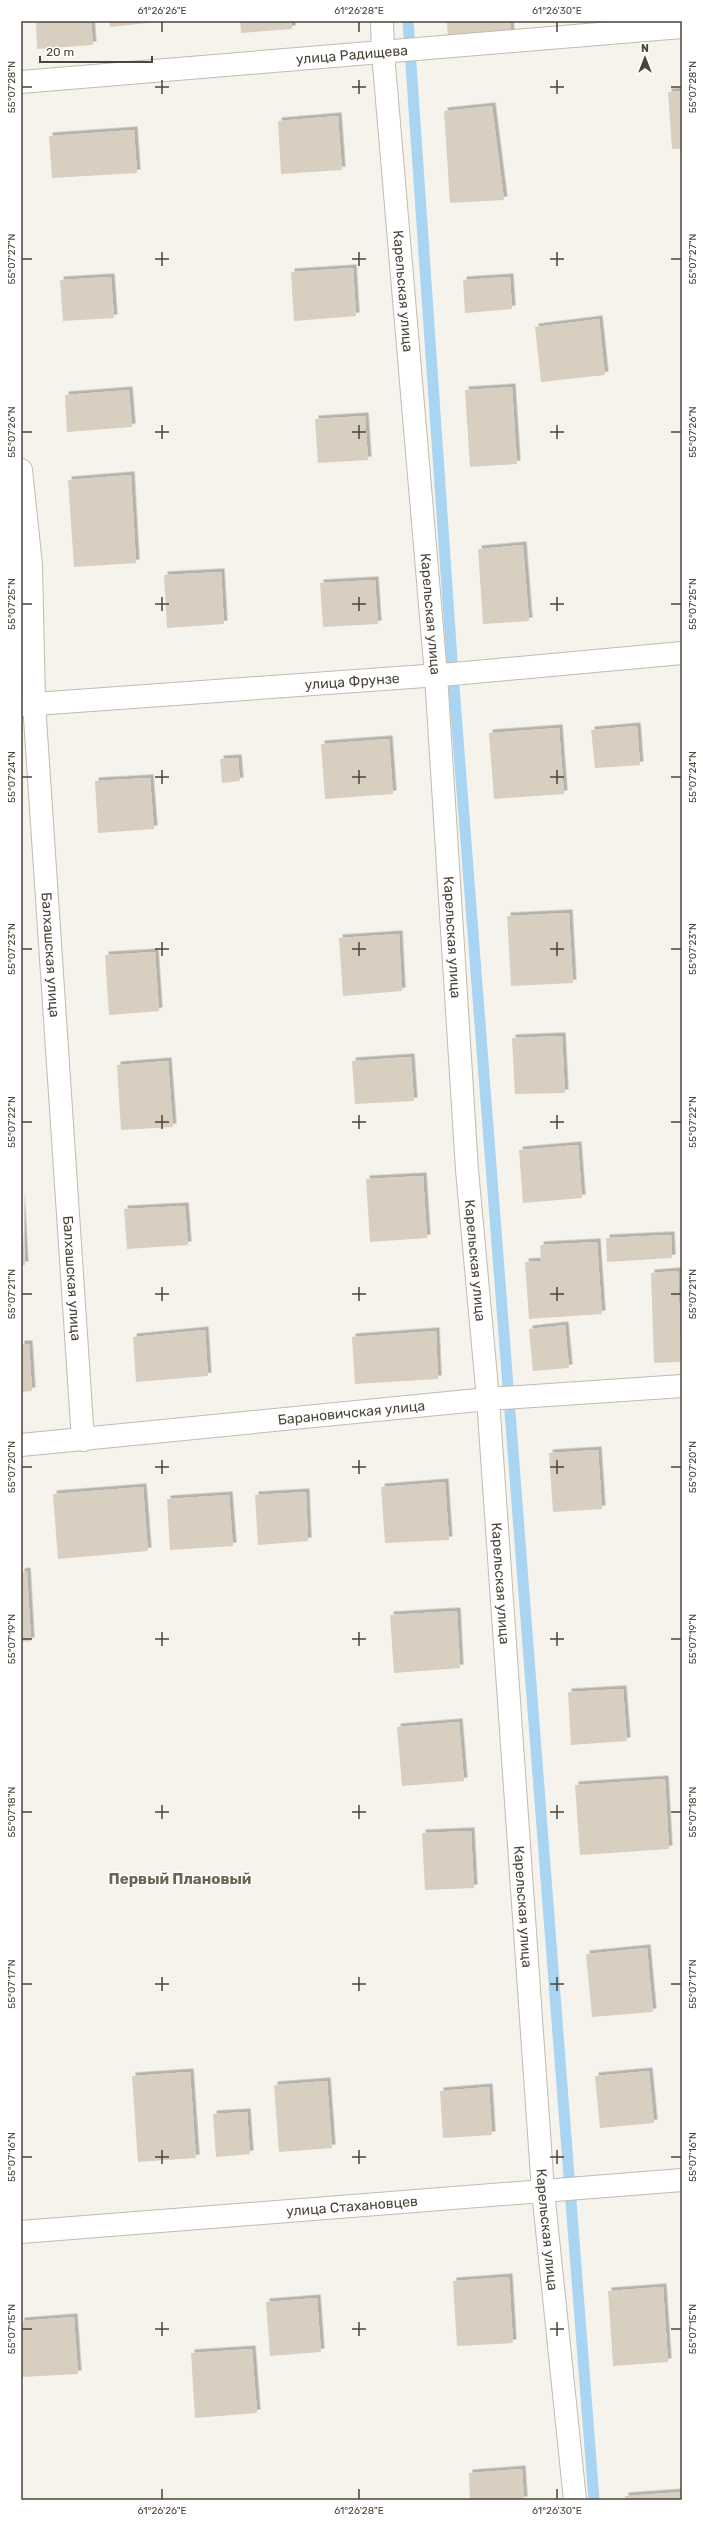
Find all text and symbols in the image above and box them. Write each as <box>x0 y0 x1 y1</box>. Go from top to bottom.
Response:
text: 61°26'26"E <box>137 5 187 17</box>
text: 61°26'28"E <box>334 5 384 17</box>
text: 61°26'30"E <box>532 5 582 17</box>
scale bar <box>40 38 152 64</box>
north arrow <box>625 38 665 78</box>
street label: улица Радищева <box>295 42 409 68</box>
text: N <box>641 42 649 55</box>
text: 20 m <box>46 45 74 59</box>
text: 55°07'28"N <box>6 61 18 113</box>
text: 55°07'28"N <box>687 61 699 113</box>
street label: Карельская улица <box>389 229 416 353</box>
text: 55°07'27"N <box>6 233 18 285</box>
text: 55°07'27"N <box>687 233 699 285</box>
text: 55°07'26"N <box>6 406 18 458</box>
text: 55°07'26"N <box>687 406 699 458</box>
street label: Карельская улица <box>417 552 444 676</box>
text: 55°07'25"N <box>6 578 18 630</box>
text: 55°07'25"N <box>687 578 699 630</box>
street label: улица Фрунзе <box>304 670 400 694</box>
text: 55°07'24"N <box>6 751 18 803</box>
text: 55°07'24"N <box>687 751 699 803</box>
street label: Карельская улица <box>440 876 464 999</box>
street label: Балхашская улица <box>38 892 63 1018</box>
text: 55°07'23"N <box>6 923 18 975</box>
text: 55°07'23"N <box>687 923 699 975</box>
text: 55°07'22"N <box>6 1096 18 1148</box>
text: 55°07'22"N <box>687 1096 699 1148</box>
street label: Карельская улица <box>461 1199 489 1322</box>
street label: Балхашская улица <box>59 1215 84 1341</box>
text: 55°07'21"N <box>6 1269 18 1319</box>
text: 55°07'21"N <box>687 1269 699 1319</box>
street label: Барановичская улица <box>277 1397 426 1429</box>
text: 55°07'20"N <box>6 1441 18 1493</box>
text: 55°07'20"N <box>687 1441 699 1493</box>
street label: Карельская улица <box>488 1522 513 1645</box>
text: 55°07'19"N <box>6 1614 18 1664</box>
text: 55°07'19"N <box>687 1614 699 1664</box>
text: 55°07'18"N <box>6 1787 18 1837</box>
text: 55°07'18"N <box>687 1787 699 1837</box>
street label: Карельская улица <box>510 1845 535 1968</box>
district label: Первый Плановый <box>109 1870 251 1888</box>
text: 55°07'17"N <box>6 1959 18 2009</box>
text: 55°07'17"N <box>687 1959 699 2009</box>
text: 55°07'16"N <box>6 2132 18 2182</box>
text: 55°07'16"N <box>687 2132 699 2182</box>
street label: Карельская улица <box>532 2168 561 2291</box>
street label: улица Стахановцев <box>286 2193 419 2220</box>
text: 55°07'15"N <box>6 2304 18 2354</box>
text: 55°07'15"N <box>687 2304 699 2354</box>
text: 61°26'26"E <box>137 2505 187 2517</box>
text: 61°26'28"E <box>334 2505 384 2517</box>
text: 61°26'30"E <box>532 2505 582 2517</box>

